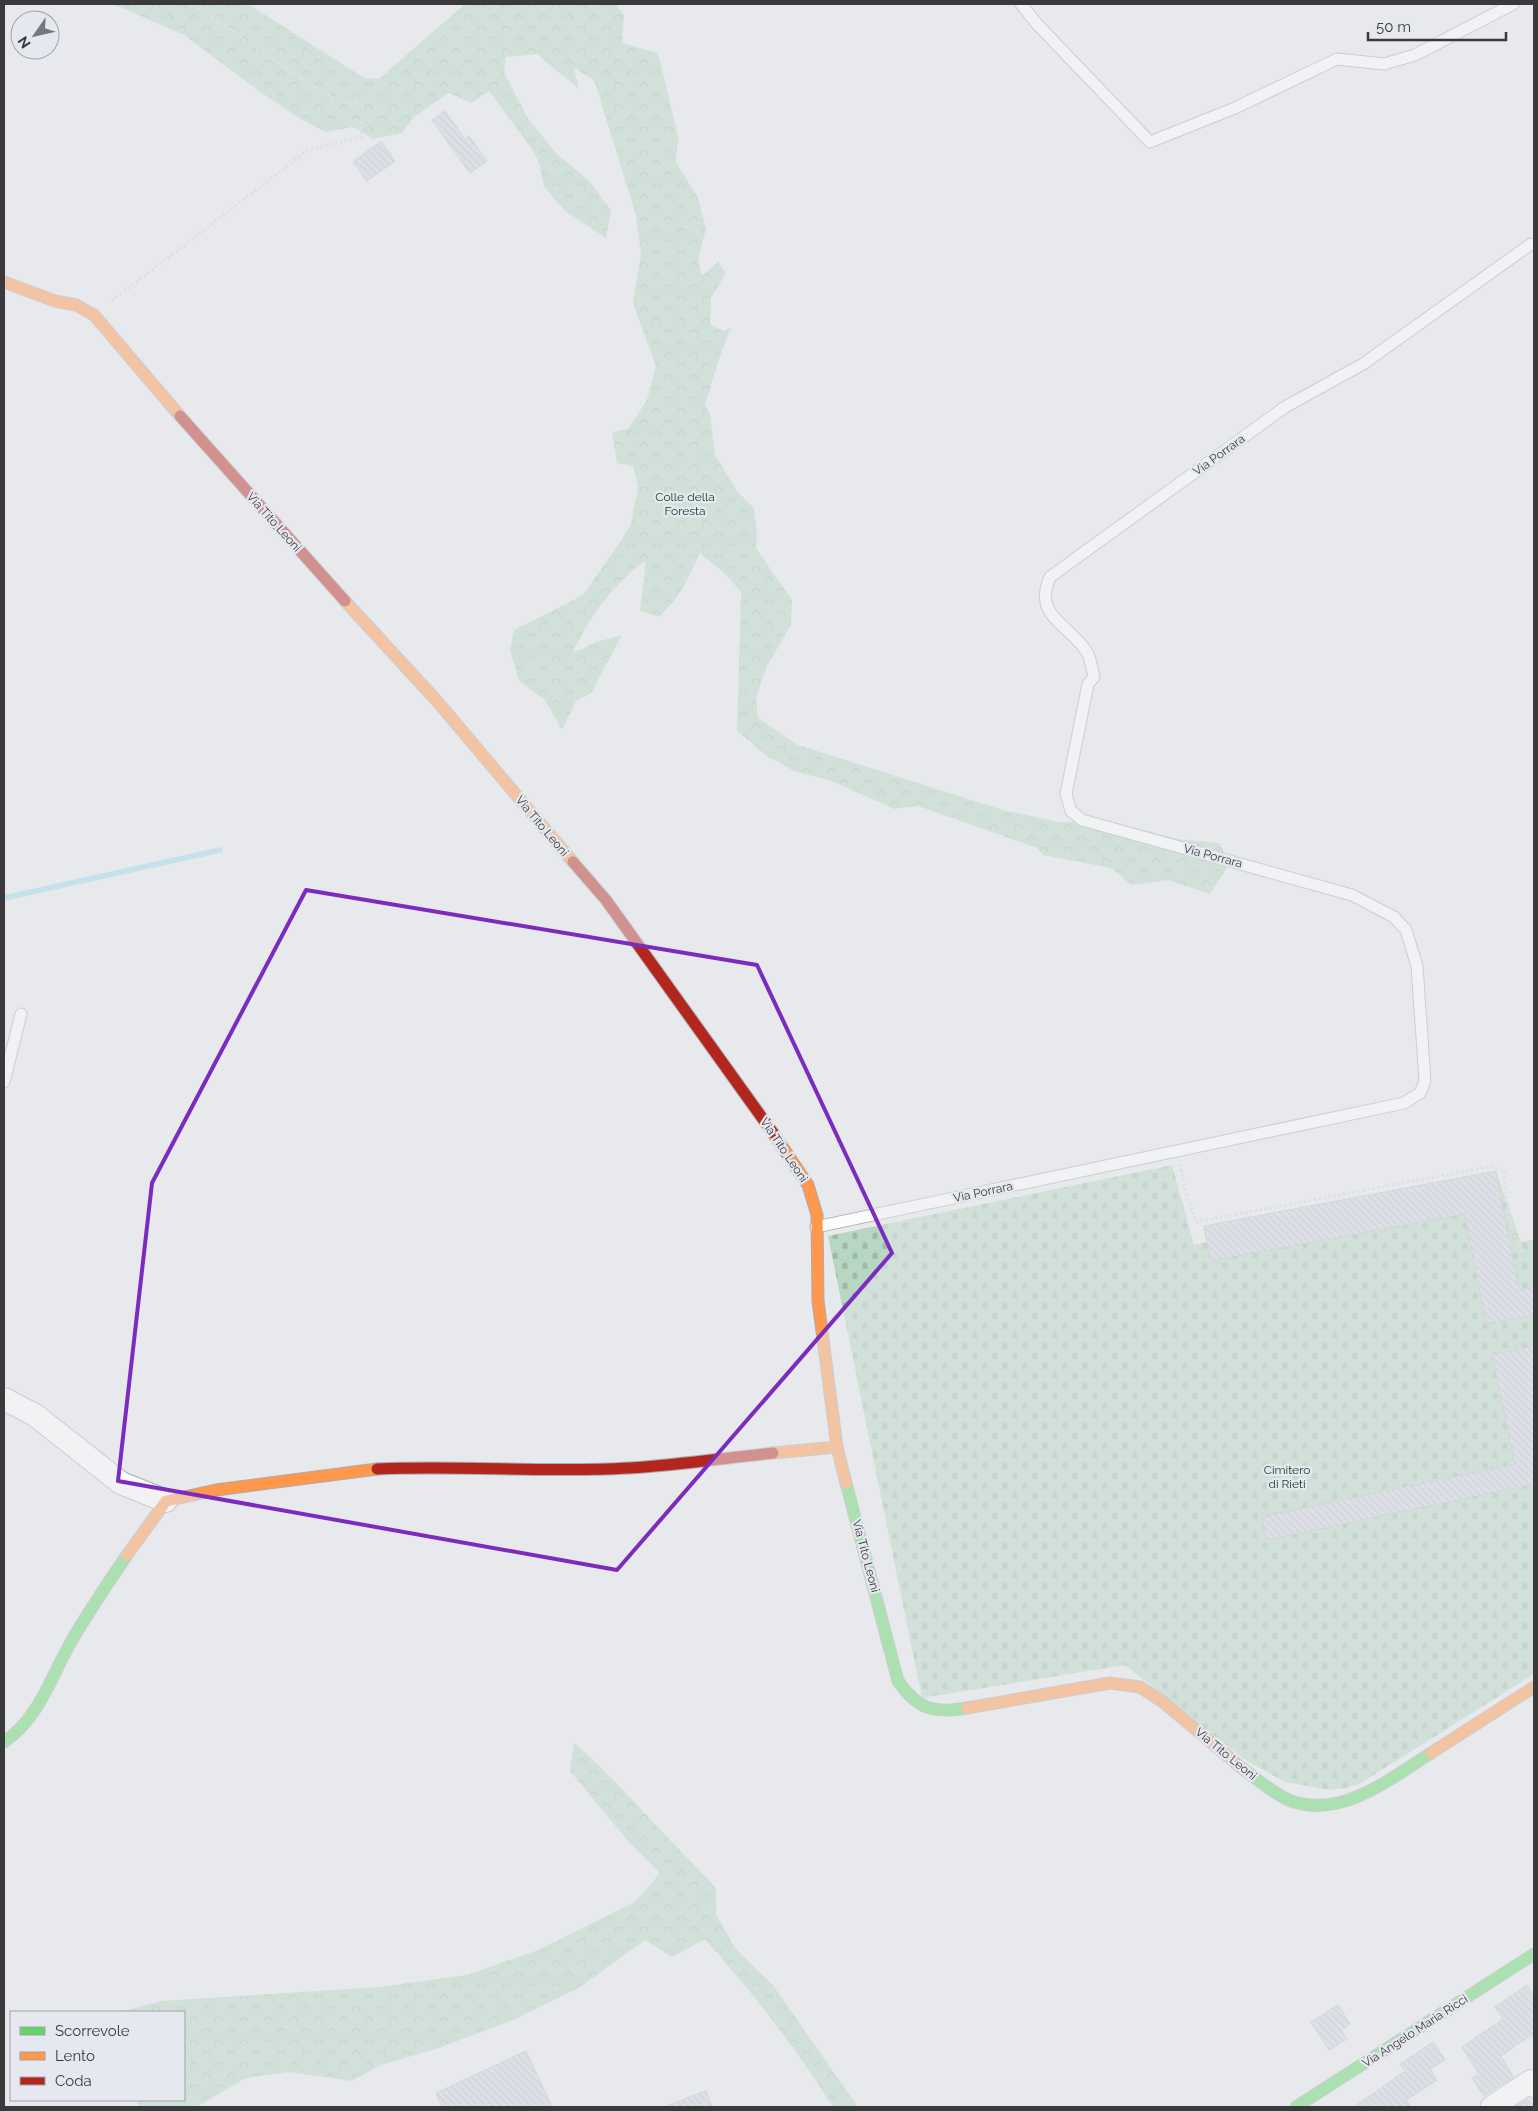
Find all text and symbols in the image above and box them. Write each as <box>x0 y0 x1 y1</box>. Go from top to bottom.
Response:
north arrow <box>10 10 60 60</box>
scale bar <box>1368 10 1506 42</box>
text: 50 m <box>1376 18 1411 36</box>
text: N <box>15 33 34 51</box>
street label: Via Porrara <box>1190 432 1248 478</box>
street label: Via Tito Leoni <box>244 490 304 554</box>
park label: Colle della Foresta <box>655 490 715 518</box>
street label: Via Tito Leoni <box>513 793 571 859</box>
street label: Via Porrara <box>1182 841 1244 871</box>
street label: Via Tito Leoni <box>757 1115 811 1185</box>
street label: Via Porrara <box>952 1179 1014 1205</box>
park label: Cimitero di Rieti <box>1264 1463 1310 1491</box>
street label: Via Tito Leoni <box>850 1518 882 1594</box>
street label: Via Tito Leoni <box>1193 1725 1259 1783</box>
street label: Via Angelo Maria Ricci <box>1360 1992 1470 2070</box>
legend <box>10 2011 185 2101</box>
text: Scorrevole <box>55 2022 130 2040</box>
text: Lento <box>55 2047 95 2065</box>
text: Coda <box>55 2072 92 2090</box>

